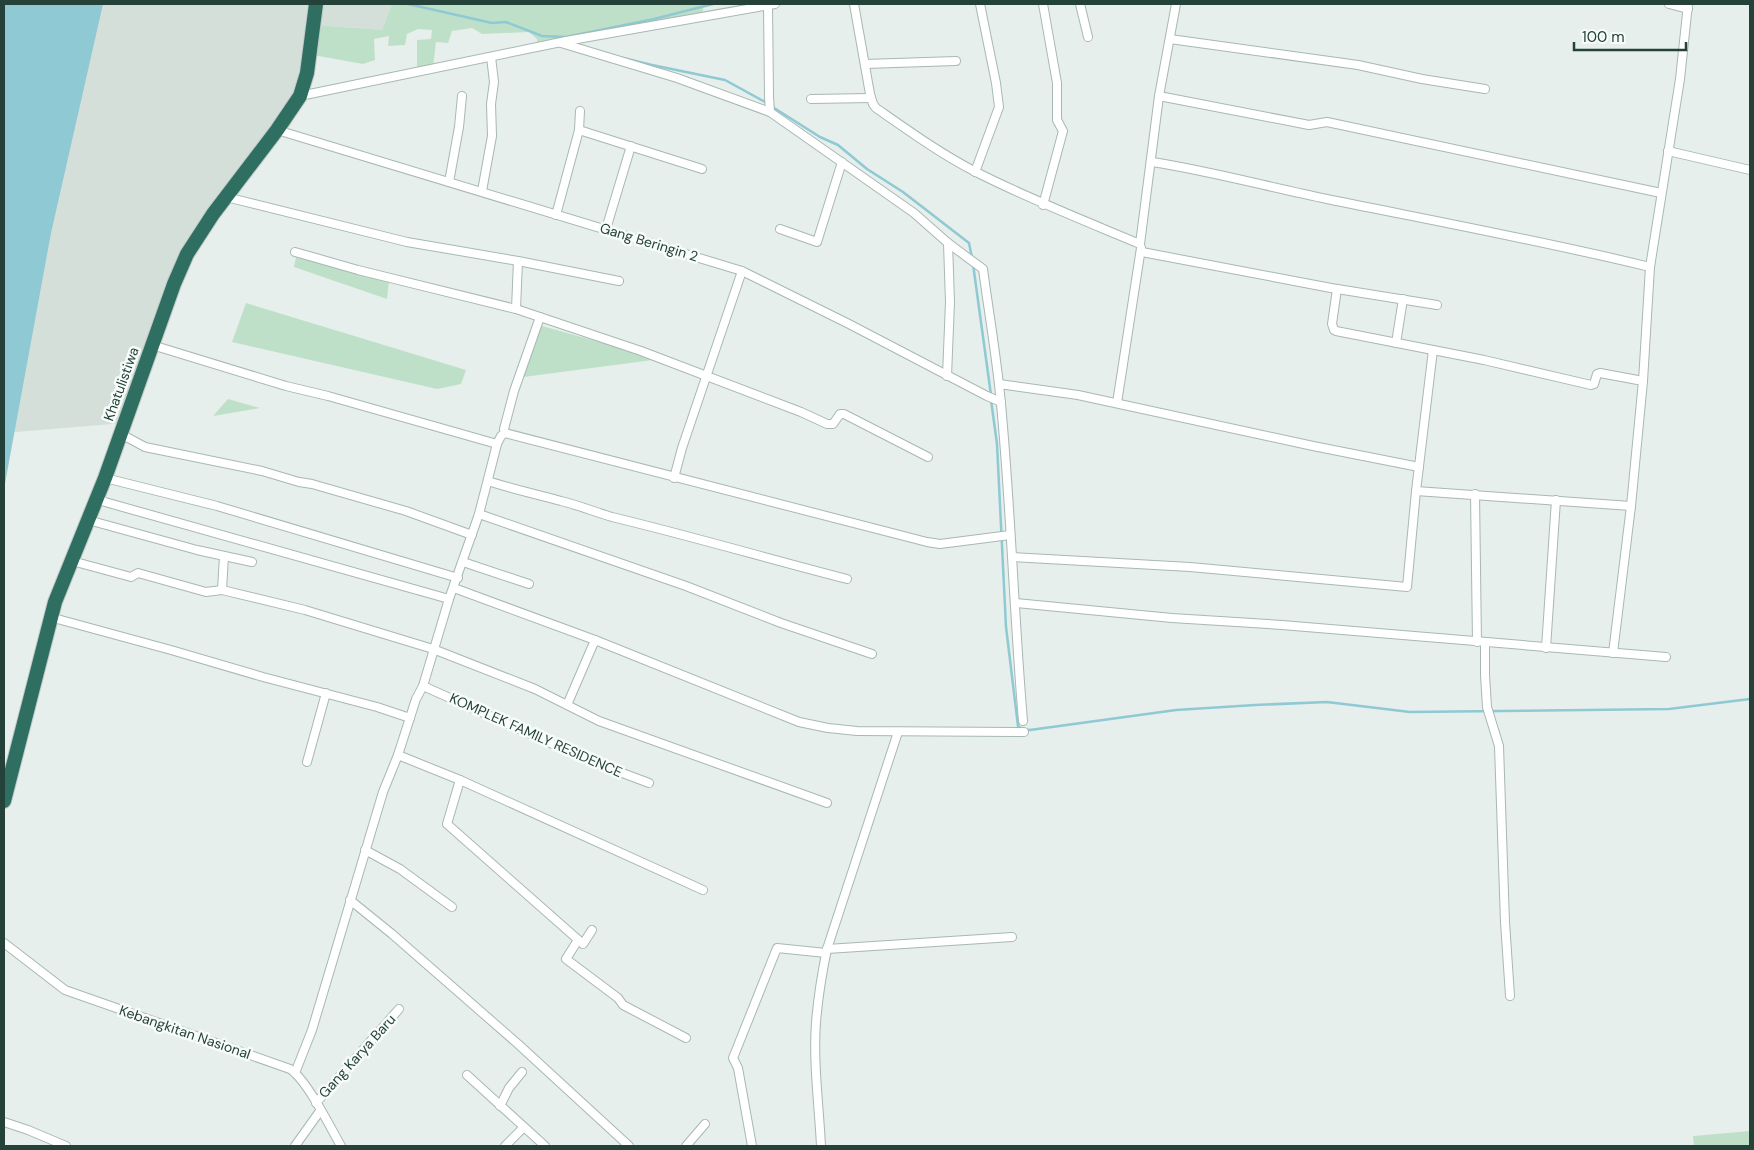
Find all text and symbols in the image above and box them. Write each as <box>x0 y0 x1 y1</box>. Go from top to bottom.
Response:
scale bar <box>1574 20 1686 52</box>
text: 100 m <box>1582 27 1625 47</box>
street label: Gang Beringin 2 <box>598 219 700 265</box>
street label: Khatulistiwa <box>99 345 143 423</box>
street label: KOMPLEK FAMILY RESIDENCE <box>447 689 625 781</box>
street label: Kebangkitan Nasional <box>117 1001 253 1063</box>
street label: Gang Karya Baru <box>315 1010 399 1102</box>

